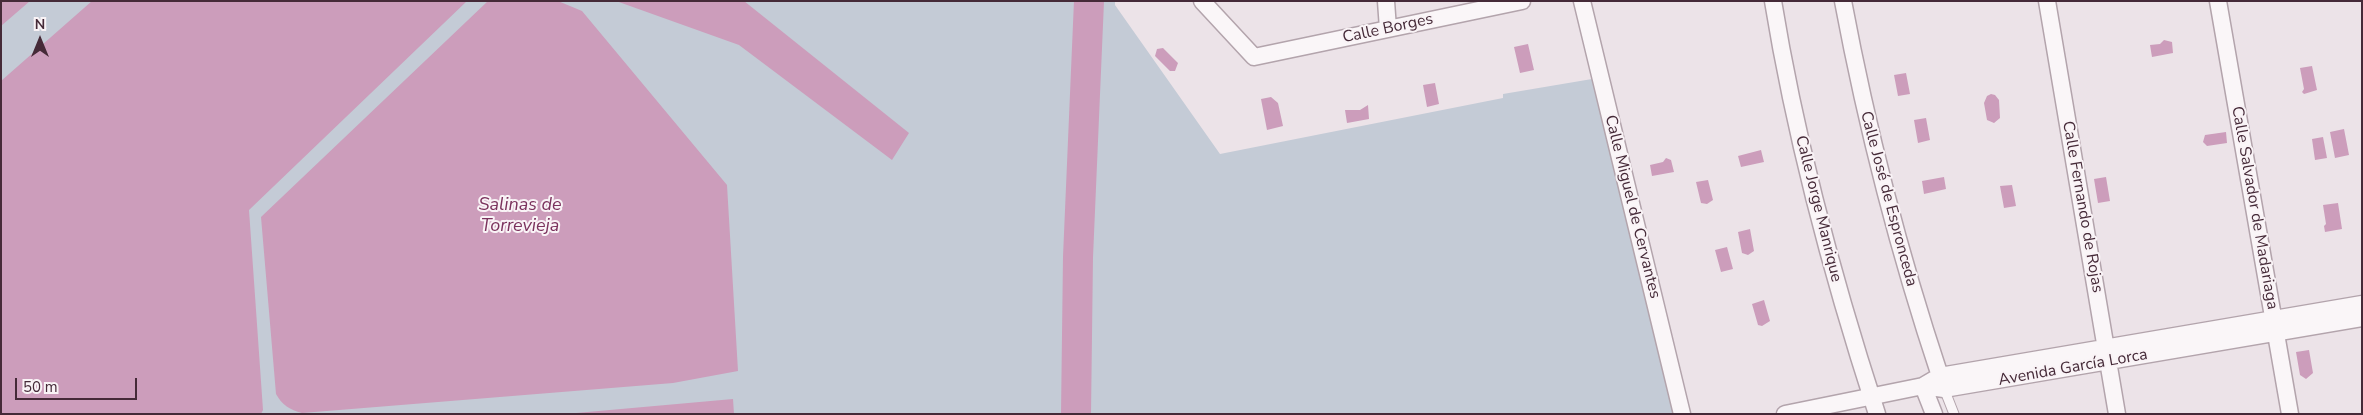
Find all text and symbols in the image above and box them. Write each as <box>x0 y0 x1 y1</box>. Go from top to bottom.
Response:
street label: Calle Borges <box>1341 10 1435 48</box>
north arrow <box>15 15 65 65</box>
text: N <box>35 15 45 34</box>
street label: Calle Salvador de Madariaga <box>2227 105 2281 311</box>
street label: Calle José de Espronceda <box>1855 109 1921 289</box>
street label: Calle Miguel de Cervantes <box>1600 113 1664 301</box>
street label: Calle Fernando de Rojas <box>2057 120 2107 294</box>
street label: Calle Jorge Manrique <box>1791 134 1845 284</box>
water label: Salinas de Torrevieja <box>478 195 562 238</box>
street label: Avenida García Lorca <box>1997 345 2149 391</box>
scale bar <box>18 368 140 400</box>
text: 50 m <box>23 377 58 397</box>

